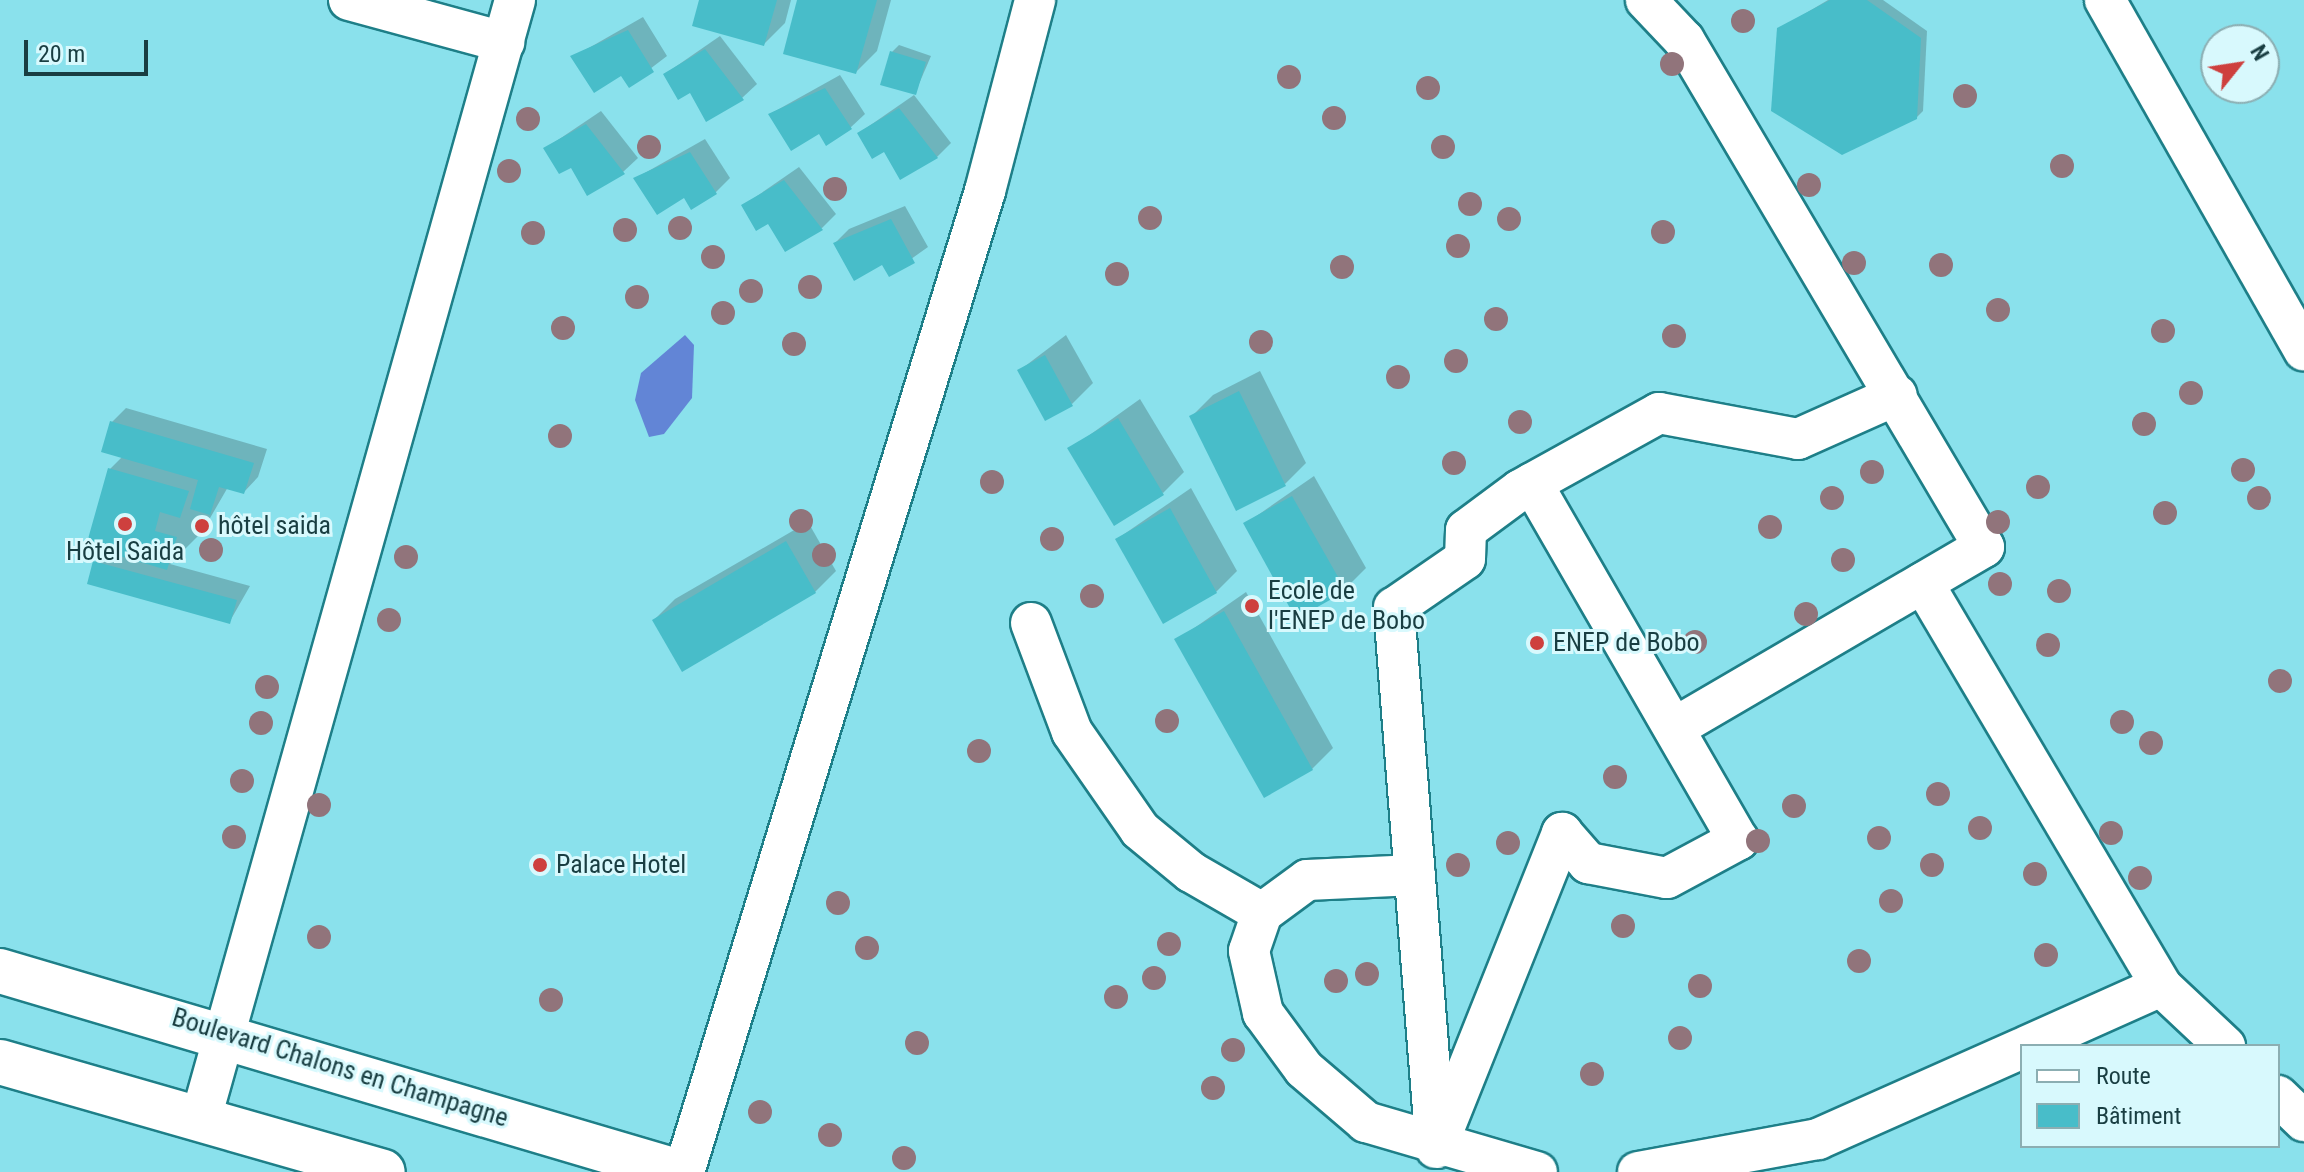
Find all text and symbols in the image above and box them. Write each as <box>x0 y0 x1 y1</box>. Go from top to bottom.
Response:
scale bar <box>28 24 152 74</box>
north arrow <box>2200 24 2280 104</box>
text: 20 m <box>38 40 85 68</box>
text: N <box>2245 41 2274 65</box>
place label: hôtel saida <box>218 510 331 542</box>
marker: Hôtel Saida <box>116 515 134 533</box>
marker: hôtel saida <box>193 517 211 535</box>
place label: Hôtel Saida <box>66 536 184 568</box>
place label: Ecole de l'ENEP de Bobo <box>1268 575 1425 636</box>
marker: Ecole de l'ENEP de Bobo <box>1243 597 1261 615</box>
place label: ENEP de Bobo <box>1553 627 1700 659</box>
marker: ENEP de Bobo <box>1528 634 1546 652</box>
place label: Palace Hotel <box>556 849 686 881</box>
marker: Palace Hotel <box>531 856 549 874</box>
street label: Boulevard Chalons en Champagne <box>168 1002 512 1134</box>
legend <box>2020 1044 2280 1148</box>
text: Route <box>2096 1062 2151 1090</box>
text: Bâtiment <box>2096 1102 2181 1130</box>

